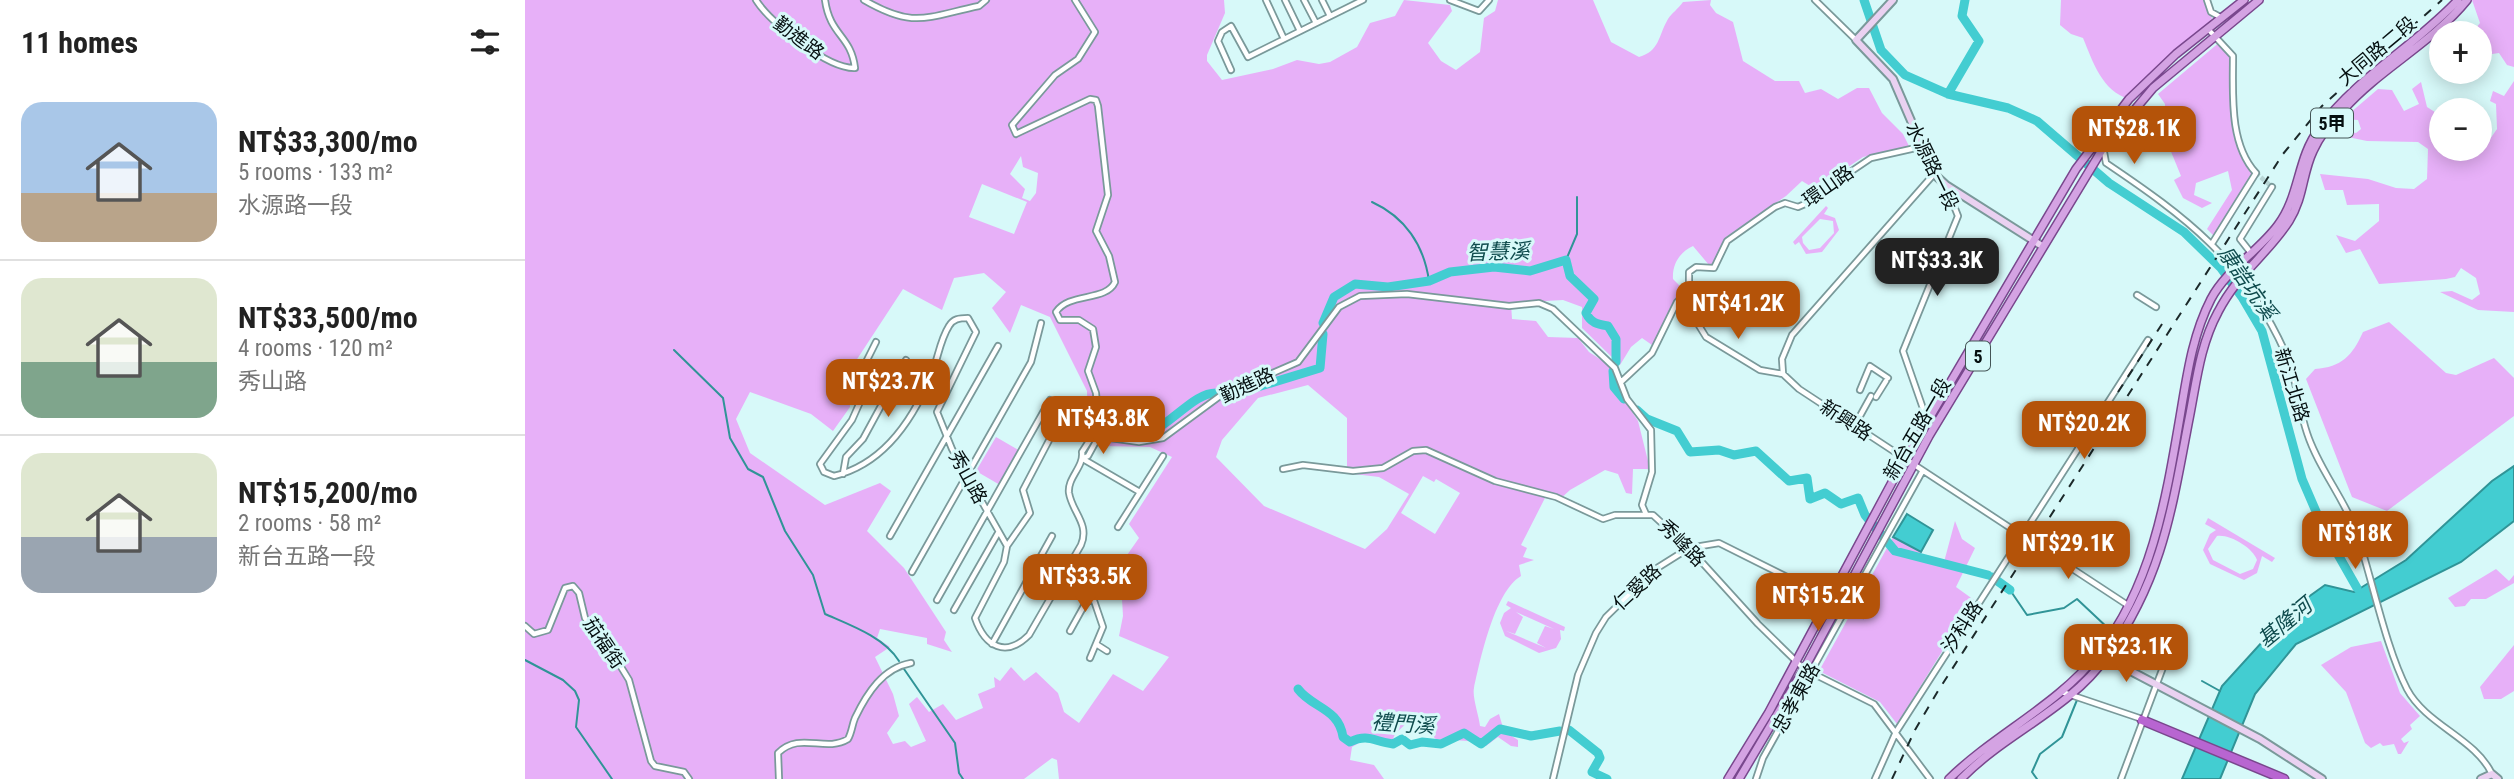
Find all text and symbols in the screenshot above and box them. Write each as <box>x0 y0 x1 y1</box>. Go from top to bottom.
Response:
street label: 勤進路 <box>769 12 829 64</box>
street label: 大同路二段 <box>2333 12 2421 90</box>
map controls <box>2429 21 2492 161</box>
button: + <box>2429 21 2492 84</box>
icon: filters <box>466 23 504 61</box>
text: 11 homes <box>21 25 138 60</box>
button: − <box>2429 98 2492 161</box>
pin: NT$28.1K <box>2062 106 2206 166</box>
road number: 5甲 <box>2311 109 2353 138</box>
text: NT$28.1K <box>2088 115 2180 142</box>
street label: 水源路一段 <box>1901 118 1963 214</box>
text: NT$33,300/mo <box>238 124 418 159</box>
icon: home <box>77 130 161 214</box>
text: 5 rooms · 133 m² <box>238 159 393 186</box>
street label: 環山路 <box>1798 160 1858 212</box>
text: 水源路一段 <box>238 192 353 219</box>
pin: NT$33.3K <box>1865 238 2009 298</box>
water label: 智慧溪 <box>1466 239 1533 265</box>
water label: 康誥坑溪 <box>2213 242 2283 327</box>
text: NT$33.3K <box>1891 247 1983 274</box>
pin: NT$41.2K <box>1666 282 1810 341</box>
text: NT$41.2K <box>1692 290 1784 317</box>
text: NT$33,500/mo <box>238 300 418 335</box>
icon: home <box>77 306 161 390</box>
text: 4 rooms · 120 m² <box>238 335 393 362</box>
road number: 5 <box>1966 342 1990 370</box>
street label: 新江北路 <box>2270 345 2314 425</box>
pin: NT$23.7K <box>816 360 960 419</box>
street label: 勤進路 <box>1216 363 1278 407</box>
text: 秀山路 <box>238 368 307 395</box>
text: NT$23.7K <box>842 368 934 395</box>
street label: 新台五路一段 <box>1879 374 1955 484</box>
street label: 新興路 <box>1816 395 1876 445</box>
pin: NT$43.8K <box>1031 396 1175 456</box>
pin: NT$20.2K <box>2012 402 2156 461</box>
text: NT$43.8K <box>1057 405 1149 432</box>
text: NT$20.2K <box>2038 410 2130 437</box>
street label: 秀山路 <box>944 446 992 508</box>
text: NT$15,200/mo <box>238 475 418 510</box>
icon: home <box>77 481 161 565</box>
text: 2 rooms · 58 m² <box>238 510 381 537</box>
pin: NT$18K <box>2298 512 2412 571</box>
street label: 秀峰路 <box>1654 515 1710 571</box>
text: NT$18K <box>2318 520 2392 547</box>
pin: NT$29.1K <box>1996 522 2140 581</box>
text: NT$29.1K <box>2022 530 2114 557</box>
text: 新台五路一段 <box>238 543 376 570</box>
pin: NT$33.5K <box>1013 554 1157 614</box>
street label: 仁愛路 <box>1608 559 1666 615</box>
text: NT$33.5K <box>1039 563 1131 590</box>
pin: NT$15.2K <box>1746 574 1890 633</box>
text: NT$15.2K <box>1772 582 1864 609</box>
water label: 基隆河 <box>2253 591 2320 652</box>
street label: 汐科路 <box>1937 597 1987 657</box>
street label: 茄福街 <box>579 613 629 673</box>
pin: NT$23.1K <box>2054 624 2198 684</box>
text: NT$23.1K <box>2080 633 2172 660</box>
street label: 忠孝東路 <box>1768 659 1824 737</box>
water label: 禮門溪 <box>1371 710 1438 738</box>

